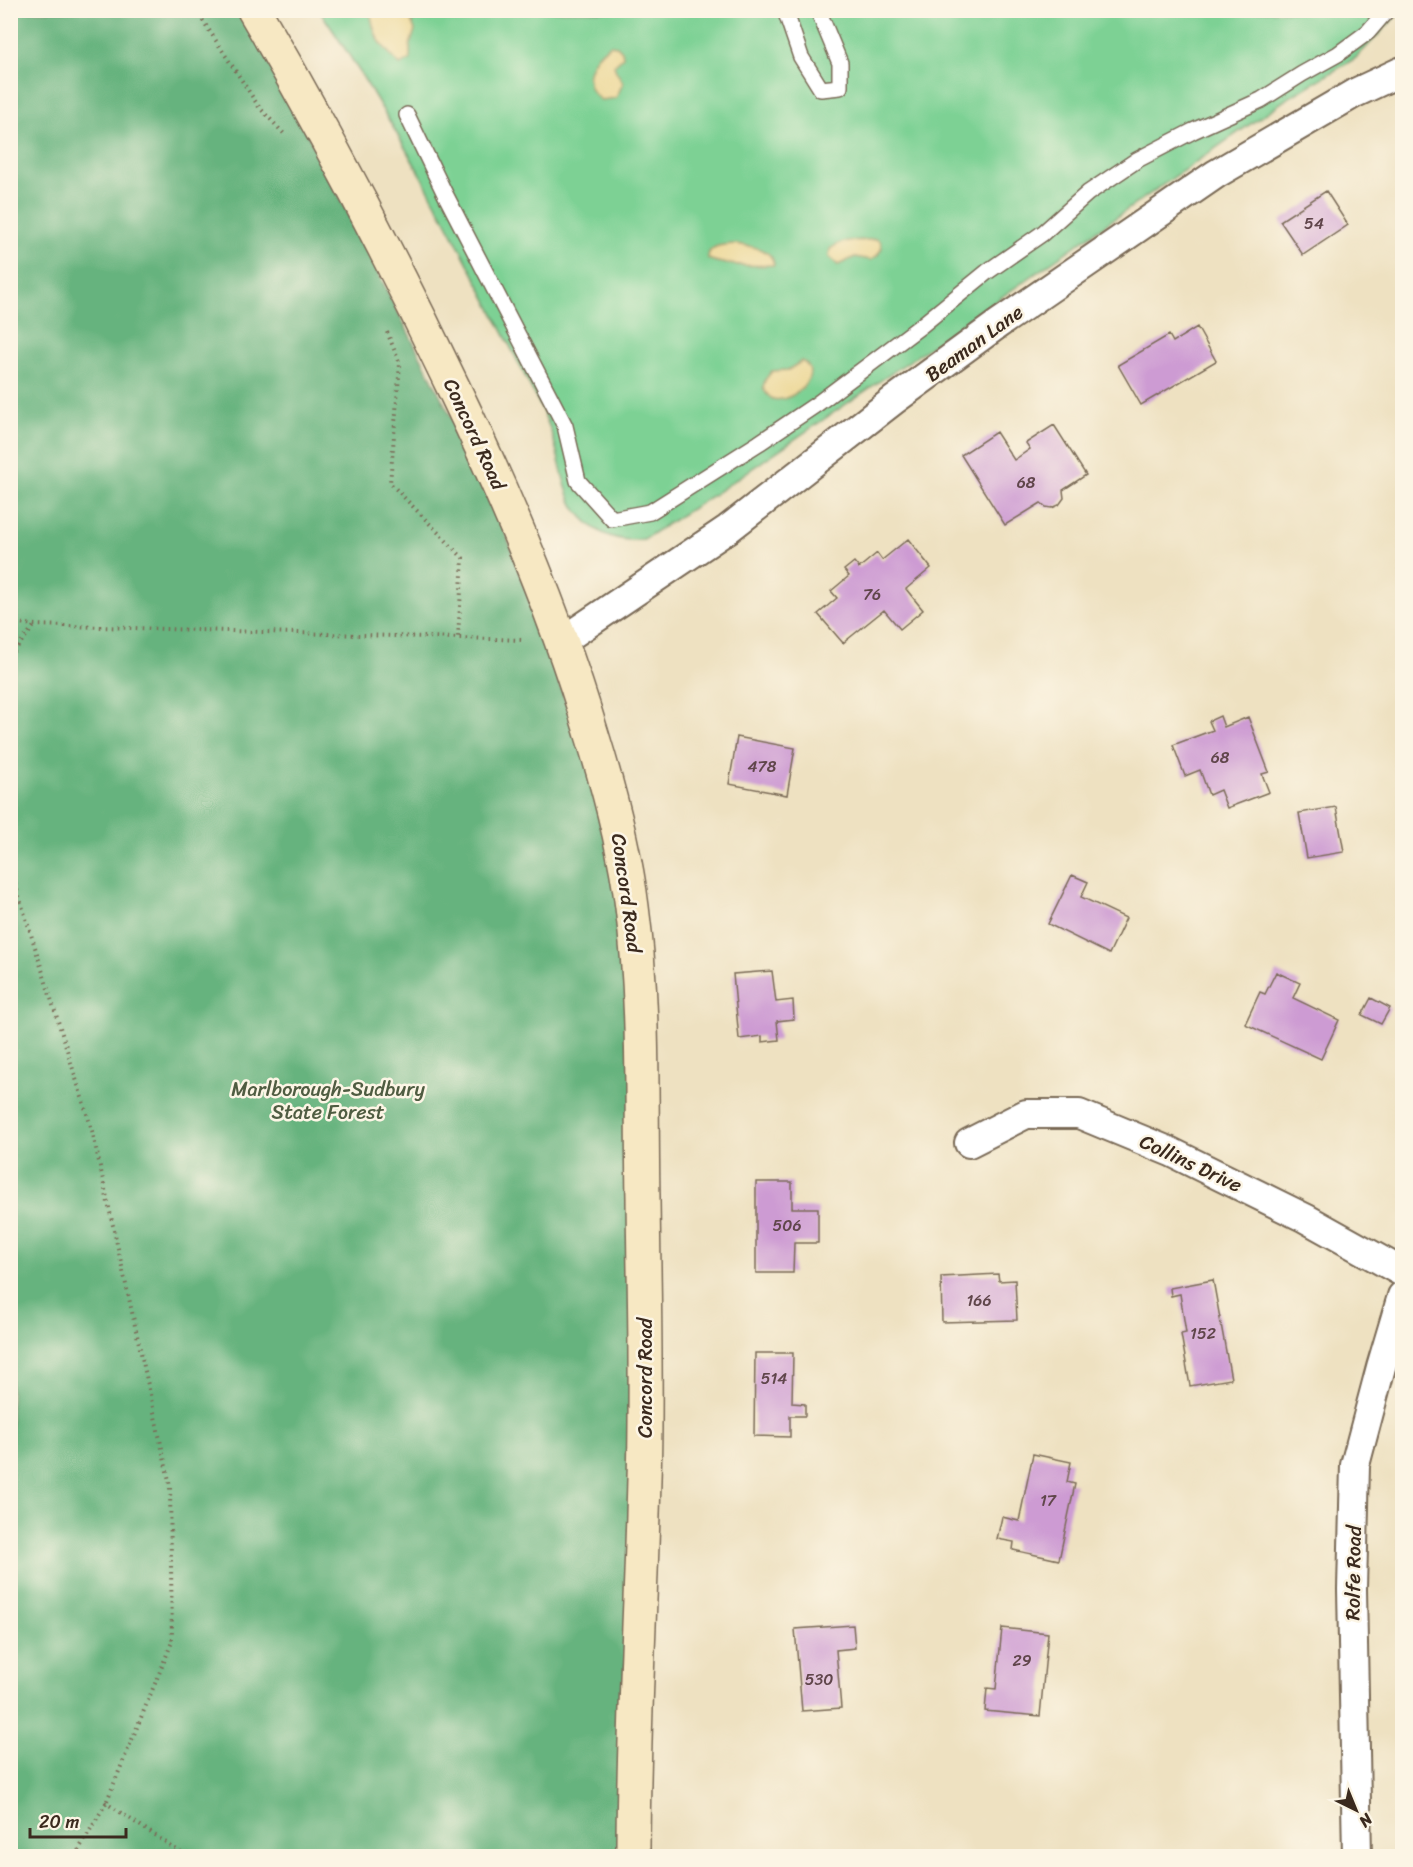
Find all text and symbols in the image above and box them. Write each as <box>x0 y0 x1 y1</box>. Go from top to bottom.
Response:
house number: 54 <box>1304 209 1324 238</box>
street label: Beaman Lane <box>918 296 1031 391</box>
street label: Concord Road <box>433 372 516 497</box>
house number: 68 <box>1017 468 1036 497</box>
house number: 76 <box>863 580 881 609</box>
house number: 68 <box>1211 743 1230 772</box>
house number: 478 <box>748 752 777 781</box>
street label: Concord Road <box>601 831 652 956</box>
park label: Marlborough-Sudbury State Forest <box>231 1072 425 1130</box>
street label: Collins Drive <box>1134 1124 1248 1203</box>
house number: 506 <box>773 1211 801 1240</box>
house number: 166 <box>966 1286 992 1315</box>
street label: Concord Road <box>628 1316 663 1438</box>
house number: 152 <box>1190 1319 1216 1348</box>
house number: 514 <box>761 1364 787 1393</box>
house number: 17 <box>1040 1486 1057 1515</box>
street label: Rolfe Road <box>1335 1524 1372 1621</box>
house number: 29 <box>1012 1646 1032 1675</box>
house number: 530 <box>805 1665 833 1694</box>
north arrow <box>1326 1780 1386 1840</box>
scale bar <box>30 1801 126 1839</box>
text: 20 m <box>39 1806 79 1838</box>
text: N <box>1351 1806 1381 1836</box>

